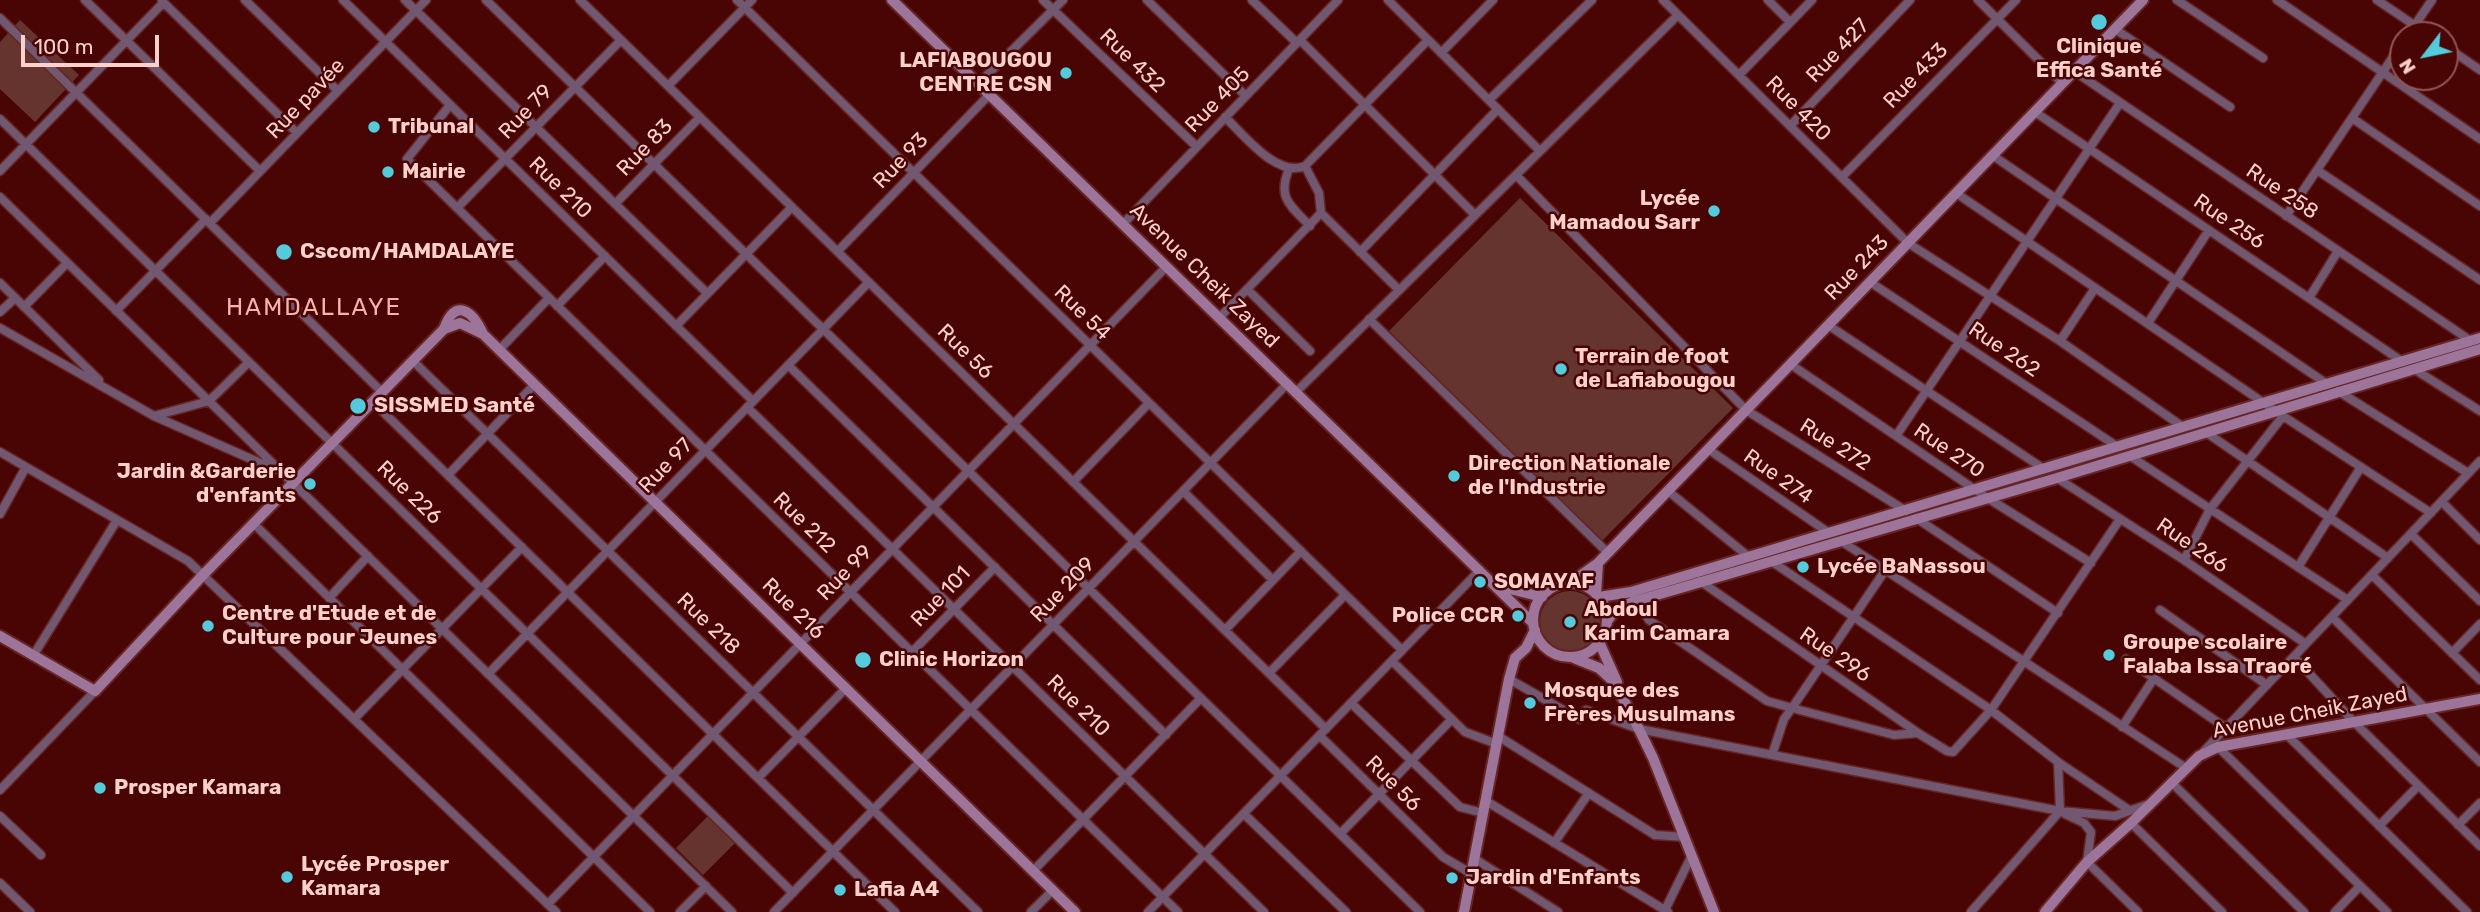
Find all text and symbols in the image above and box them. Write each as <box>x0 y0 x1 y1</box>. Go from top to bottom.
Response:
marker: Clinique Effica Santé <box>2089 12 2109 32</box>
street label: Rue 427 <box>1801 14 1875 88</box>
scale bar <box>24 21 163 65</box>
north arrow <box>2389 21 2459 91</box>
street label: Rue 432 <box>1094 24 1170 98</box>
text: 100 m <box>34 34 93 59</box>
place label: Clinique Effica Santé <box>2036 34 2162 84</box>
street label: Rue 433 <box>1879 38 1953 114</box>
place label: LAFIABOUGOU CENTRE CSN <box>899 48 1052 98</box>
street label: Rue pavée <box>262 54 350 144</box>
text: N <box>2394 54 2421 78</box>
street label: Rue 405 <box>1180 62 1256 138</box>
marker: LAFIABOUGOU CENTRE CSN <box>1058 65 1074 81</box>
street label: Rue 420 <box>1760 71 1836 147</box>
street label: Rue 79 <box>494 79 558 145</box>
place label: Tribunal <box>388 114 474 140</box>
street label: Rue 83 <box>612 114 678 182</box>
marker: Tribunal <box>366 119 382 135</box>
street label: Rue 93 <box>868 128 934 194</box>
street label: Rue 210 <box>523 152 597 224</box>
place label: Mairie <box>402 159 466 185</box>
street label: Rue 258 <box>2241 159 2323 225</box>
marker: Mairie <box>380 164 396 180</box>
place label: Lycée Mamadou Sarr <box>1549 186 1700 236</box>
street label: Rue 256 <box>2188 189 2270 255</box>
street label: Avenue Cheik Zayed <box>1124 198 1284 354</box>
marker: Lycée Mamadou Sarr <box>1706 203 1722 219</box>
street label: Rue 243 <box>1820 230 1894 306</box>
place label: Cscom/HAMDALAYE <box>300 239 514 265</box>
marker: Cscom/HAMDALAYE <box>274 242 294 262</box>
street label: Rue 54 <box>1048 280 1116 346</box>
district label: HAMDALLAYE <box>227 294 401 322</box>
street label: Rue 262 <box>1964 317 2044 383</box>
street label: Rue 56 <box>932 319 998 385</box>
place label: Terrain de foot de Lafiabougou <box>1575 344 1736 394</box>
marker: Terrain de foot de Lafiabougou <box>1553 361 1569 377</box>
place label: SISSMED Santé <box>374 393 535 419</box>
marker: SISSMED Santé <box>348 396 368 416</box>
street label: Rue 272 <box>1795 413 1875 477</box>
street label: Rue 270 <box>1909 418 1989 484</box>
street label: Rue 97 <box>634 433 698 499</box>
street label: Rue 274 <box>1739 444 1817 510</box>
place label: Direction Nationale de l'Industrie <box>1468 451 1670 501</box>
street label: Rue 226 <box>371 456 447 530</box>
place label: Jardin &Garderie d'enfants <box>117 459 296 509</box>
marker: Direction Nationale de l'Industrie <box>1446 468 1462 484</box>
marker: Jardin &Garderie d'enfants <box>302 476 318 492</box>
street label: Rue 212 <box>768 487 840 559</box>
street label: Rue 266 <box>2151 513 2233 579</box>
street label: Rue 99 <box>812 540 878 606</box>
street label: Rue 209 <box>1026 552 1100 628</box>
place label: Lycée BaNassou <box>1817 554 1986 580</box>
marker: Lycée BaNassou <box>1795 559 1811 575</box>
street label: Rue 101 <box>906 561 976 633</box>
place label: SOMAYAF <box>1494 569 1594 595</box>
street label: Rue 216 <box>756 573 830 645</box>
marker: SOMAYAF <box>1472 574 1488 590</box>
street label: Rue 218 <box>671 588 745 660</box>
place label: Abdoul Karim Camara <box>1584 597 1730 647</box>
place label: Centre d'Etude et de Culture pour Jeunes <box>222 601 437 651</box>
place label: Police CCR <box>1392 603 1504 629</box>
marker: Police CCR <box>1510 608 1526 624</box>
marker: Abdoul Karim Camara <box>1562 614 1578 630</box>
marker: Centre d'Etude et de Culture pour Jeunes <box>200 618 216 634</box>
street label: Rue 296 <box>1795 622 1875 688</box>
place label: Groupe scolaire Falaba Issa Traoré <box>2123 630 2312 680</box>
place label: Clinic Horizon <box>879 647 1024 673</box>
marker: Groupe scolaire Falaba Issa Traoré <box>2101 647 2117 663</box>
marker: Clinic Horizon <box>853 650 873 670</box>
street label: Rue 210 <box>1041 670 1115 742</box>
place label: Mosquee des Frères Musulmans <box>1544 678 1735 728</box>
street label: Avenue Cheik Zayed <box>2211 682 2409 744</box>
marker: Mosquee des Frères Musulmans <box>1522 695 1538 711</box>
street label: Rue 56 <box>1360 751 1426 817</box>
place label: Prosper Kamara <box>114 775 281 801</box>
marker: Prosper Kamara <box>92 780 108 796</box>
place label: Lycée Prosper Kamara <box>301 852 449 902</box>
place label: Jardin d'Enfants <box>1466 865 1641 891</box>
marker: Lycée Prosper Kamara <box>279 869 295 885</box>
marker: Jardin d'Enfants <box>1444 870 1460 886</box>
place label: Lafia A4 <box>854 877 939 903</box>
marker: Lafia A4 <box>832 882 848 898</box>

